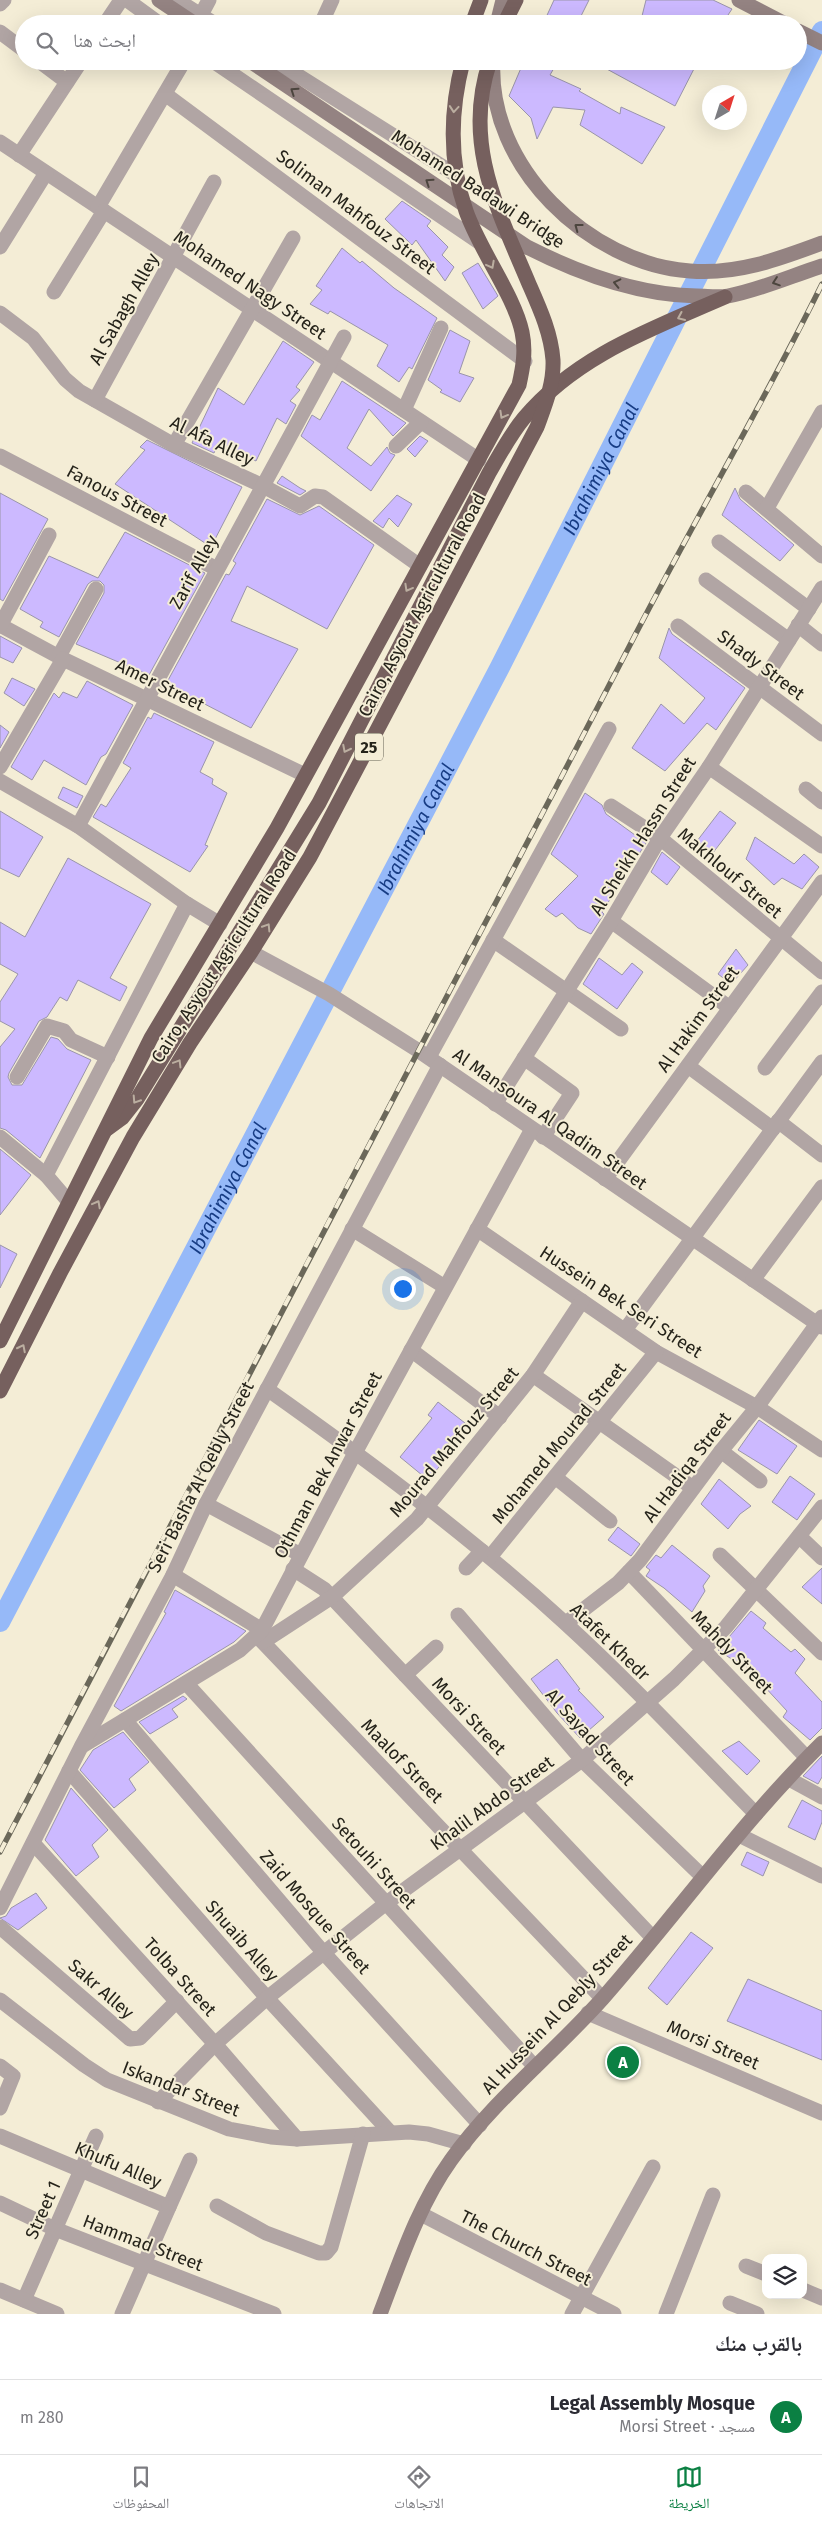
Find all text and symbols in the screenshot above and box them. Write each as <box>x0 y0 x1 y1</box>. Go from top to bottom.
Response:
search box <box>15 15 807 70</box>
icon: search <box>33 29 61 57</box>
text: ابحث هنا <box>73 29 136 52</box>
north arrow <box>702 85 747 130</box>
one-way arrow <box>291 88 300 97</box>
one-way arrow <box>449 106 460 114</box>
street label: Mohamed Badawi Bridge <box>387 125 569 253</box>
street label: Soliman Mahfouz Street <box>272 145 440 279</box>
one-way arrow <box>425 179 435 188</box>
one-way arrow <box>575 224 584 232</box>
street label: Mohamed Nagy Street <box>170 226 331 345</box>
street label: Al Sabagh Alley <box>84 249 164 369</box>
one-way arrow <box>485 259 495 268</box>
one-way arrow <box>772 276 781 286</box>
one-way arrow <box>613 278 622 289</box>
one-way arrow <box>677 310 686 321</box>
water label: Ibrahimiya Canal <box>558 399 644 539</box>
one-way arrow <box>500 410 510 419</box>
street label: Al Afa Alley <box>167 411 258 471</box>
street label: Fanous Street <box>63 460 172 532</box>
street label: Cairo, Asyout Agricultural Road <box>354 489 490 721</box>
street label: Zarif Alley <box>165 531 223 613</box>
one-way arrow <box>404 583 414 592</box>
street label: Shady Street <box>713 625 809 705</box>
street label: Amer Street <box>112 654 208 716</box>
road number: 25 <box>355 734 383 760</box>
one-way arrow <box>342 744 352 753</box>
street label: Al Sheikh Hassn Street <box>585 752 701 919</box>
water label: Ibrahimiya Canal <box>372 760 459 899</box>
street label: Makhlouf Street <box>673 823 787 923</box>
street label: Cairo, Asyout Agricultural Road <box>147 845 301 1067</box>
one-way arrow <box>260 923 270 932</box>
street label: Al Hakim Street <box>652 961 744 1076</box>
street label: Al Mansoura Al Qadim Street <box>449 1043 652 1195</box>
one-way arrow <box>171 1059 181 1068</box>
one-way arrow <box>132 1095 142 1104</box>
water label: Ibrahimiya Canal <box>184 1119 272 1258</box>
one-way arrow <box>91 1200 101 1209</box>
street label: Hussein Bek Seri Street <box>536 1241 707 1363</box>
your location <box>390 1276 416 1302</box>
one-way arrow <box>16 1344 26 1353</box>
street label: Mohamed Mourad Street <box>487 1358 631 1528</box>
street label: Mourad Mahfouz Street <box>385 1362 524 1522</box>
street label: Othman Bek Anwar Street <box>269 1367 387 1562</box>
street label: Seri Basha Al Qebly Street <box>143 1377 259 1576</box>
street label: Al Hadiqa Street <box>638 1407 736 1526</box>
street label: Atafet Khedr <box>566 1599 654 1685</box>
street label: Mahdy Street <box>687 1606 778 1699</box>
street label: Morsi Street <box>427 1673 511 1760</box>
street label: Al Sayad Street <box>541 1684 639 1790</box>
street label: Maalof Street <box>356 1714 448 1808</box>
street label: Khalil Abdo Street <box>426 1751 558 1855</box>
street label: Setouhi Street <box>327 1813 421 1914</box>
street label: Zaid Mosque Street <box>255 1845 375 1979</box>
street label: Shuaib Alley <box>201 1896 283 1986</box>
street label: Al Hussein Al Qebly Street <box>477 1930 637 2098</box>
street label: Tolba Street <box>139 1933 221 2021</box>
street label: Sakr Alley <box>64 1954 138 2024</box>
street label: Morsi Street <box>663 2016 763 2075</box>
pin: A <box>607 2043 639 2081</box>
street label: Iskandar Street <box>119 2056 243 2122</box>
street label: Khufu Alley <box>71 2137 165 2193</box>
street label: Street 1 <box>20 2177 66 2243</box>
street label: The Church Street <box>457 2205 596 2291</box>
street label: Hammad Street <box>80 2210 207 2276</box>
map controls <box>762 2254 807 2299</box>
button: layers <box>762 2254 807 2299</box>
text: بالقرب منك <box>715 2331 802 2357</box>
text: Legal Assembly Mosque <box>550 2392 755 2415</box>
text: 280 m <box>20 2408 64 2427</box>
text: A <box>781 2408 791 2427</box>
text: مسجد · Morsi Street <box>619 2417 755 2436</box>
tab: المحفوظات <box>112 2463 169 2517</box>
tab: الاتجاهات <box>394 2463 444 2517</box>
tab: الخريطة <box>668 2463 710 2517</box>

